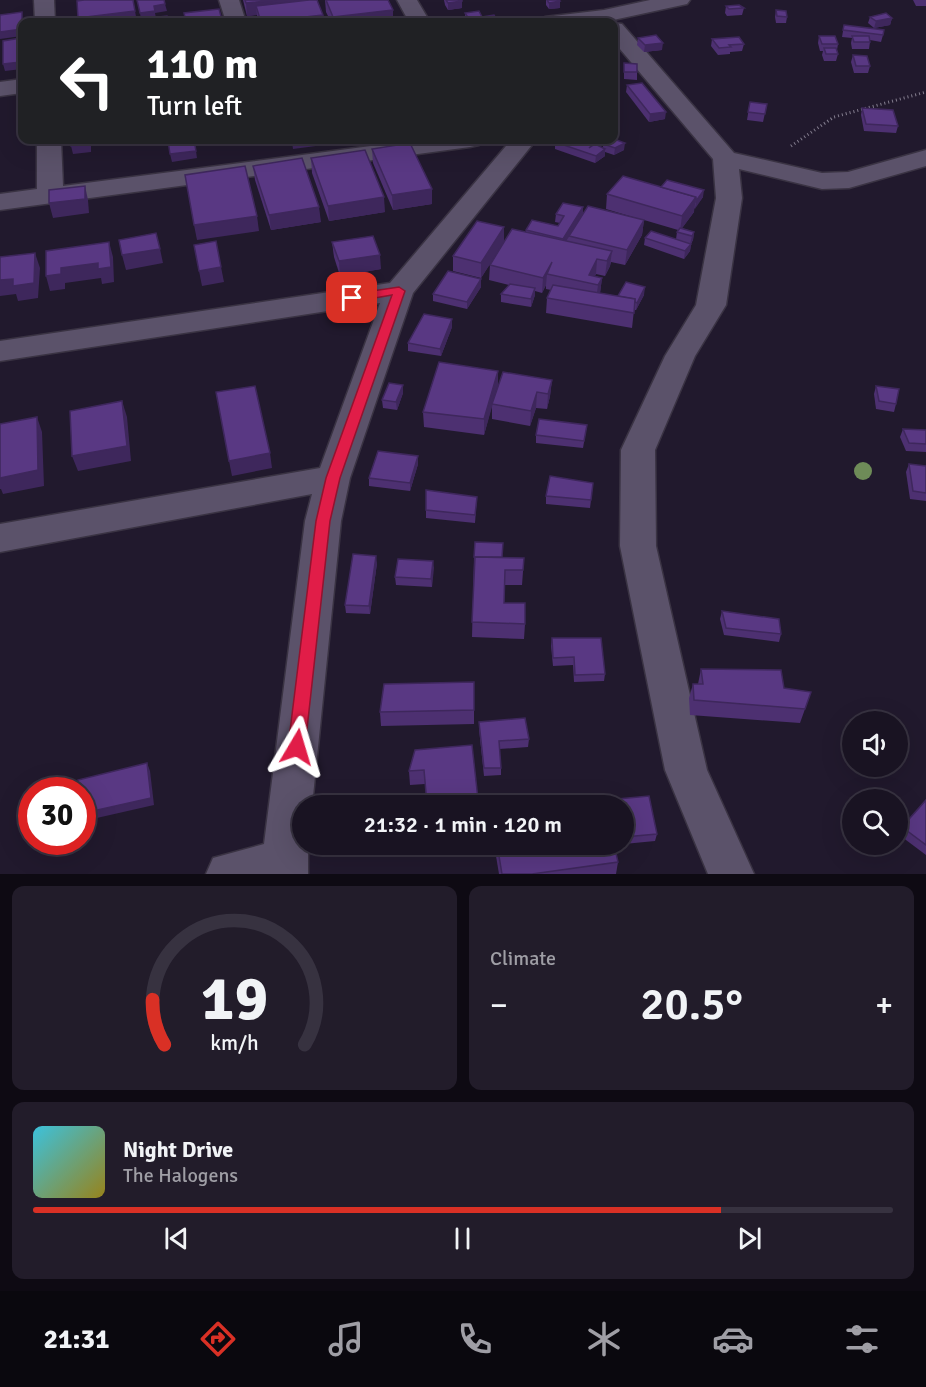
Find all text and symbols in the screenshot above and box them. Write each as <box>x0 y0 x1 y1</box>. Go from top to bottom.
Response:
text: 110 m <box>147 39 258 90</box>
icon: left <box>48 42 126 120</box>
text: Turn left <box>147 90 242 123</box>
pin <box>326 272 377 323</box>
icon: arrive <box>335 281 368 314</box>
map controls <box>842 711 908 855</box>
button: sound <box>842 711 908 777</box>
position arrow <box>265 715 329 779</box>
speed limit sign: 30 <box>18 777 96 855</box>
button: search <box>842 789 908 855</box>
text: 21:32 · 1 min · 120 m <box>364 811 562 838</box>
text: Climate <box>490 946 556 971</box>
text: 19 <box>201 960 268 1037</box>
text: 20.5° <box>640 977 743 1032</box>
text: − <box>490 985 508 1026</box>
text: + <box>875 985 893 1026</box>
text: km/h <box>210 1030 259 1056</box>
text: Night Drive <box>123 1136 233 1163</box>
text: The Halogens <box>123 1163 238 1188</box>
icon: previous <box>160 1222 193 1255</box>
icon: pause <box>446 1222 479 1255</box>
icon: next <box>733 1222 766 1255</box>
icon: directions <box>197 1318 239 1360</box>
icon: music <box>325 1318 367 1360</box>
icon: phone <box>454 1318 496 1360</box>
icon: climate <box>583 1318 625 1360</box>
icon: car <box>712 1318 754 1360</box>
icon: filters <box>841 1318 883 1360</box>
text: 21:31 <box>43 1323 110 1356</box>

